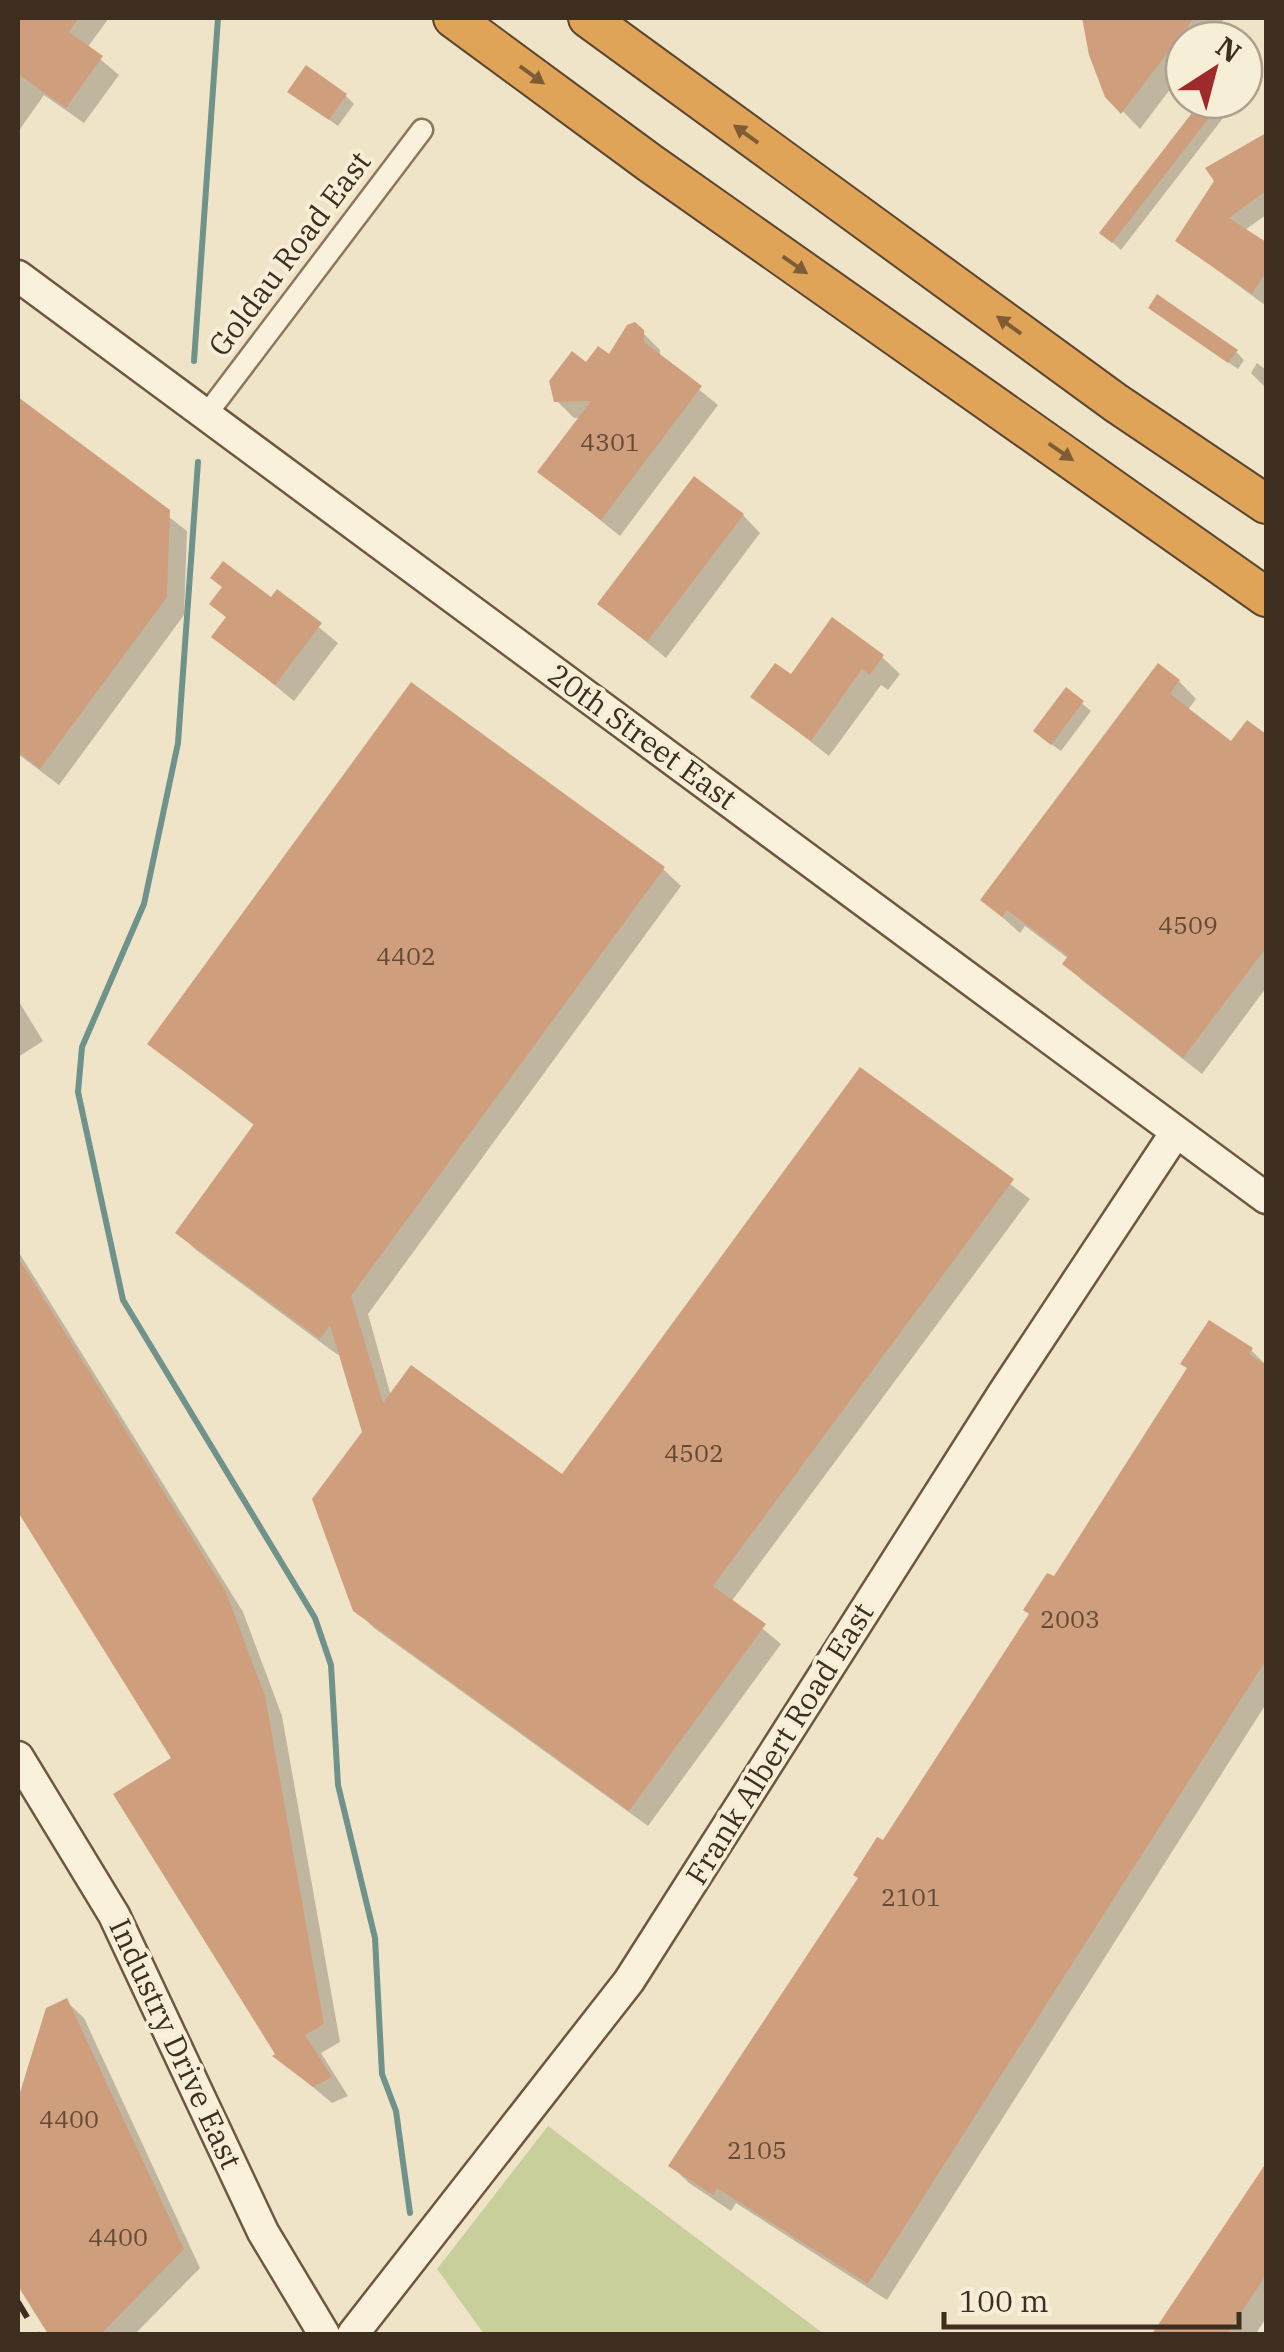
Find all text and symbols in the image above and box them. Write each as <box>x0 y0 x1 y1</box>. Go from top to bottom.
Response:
north arrow <box>1164 20 1264 120</box>
text: N <box>1209 28 1249 71</box>
one-way arrow <box>518 65 545 85</box>
one-way arrow <box>733 124 759 144</box>
street label: Goldau Road East <box>199 143 379 363</box>
one-way arrow <box>782 255 809 274</box>
one-way arrow <box>996 316 1022 335</box>
house number: 4301 <box>580 425 640 458</box>
one-way arrow <box>1048 442 1074 461</box>
street label: 20th Street East <box>541 654 745 817</box>
house number: 4509 <box>1158 908 1218 941</box>
house number: 4402 <box>376 939 436 972</box>
house number: 4502 <box>664 1436 724 1469</box>
street label: Frank Albert Road East <box>676 1595 881 1891</box>
house number: 2003 <box>1040 1602 1100 1635</box>
house number: 2101 <box>881 1880 941 1913</box>
street label: Industry Drive East <box>101 1912 251 2175</box>
house number: 4400 <box>39 2102 99 2135</box>
house number: 2105 <box>727 2133 787 2166</box>
house number: 4400 <box>88 2220 148 2253</box>
scale bar <box>944 2267 1239 2329</box>
text: 100 m <box>959 2281 1049 2320</box>

